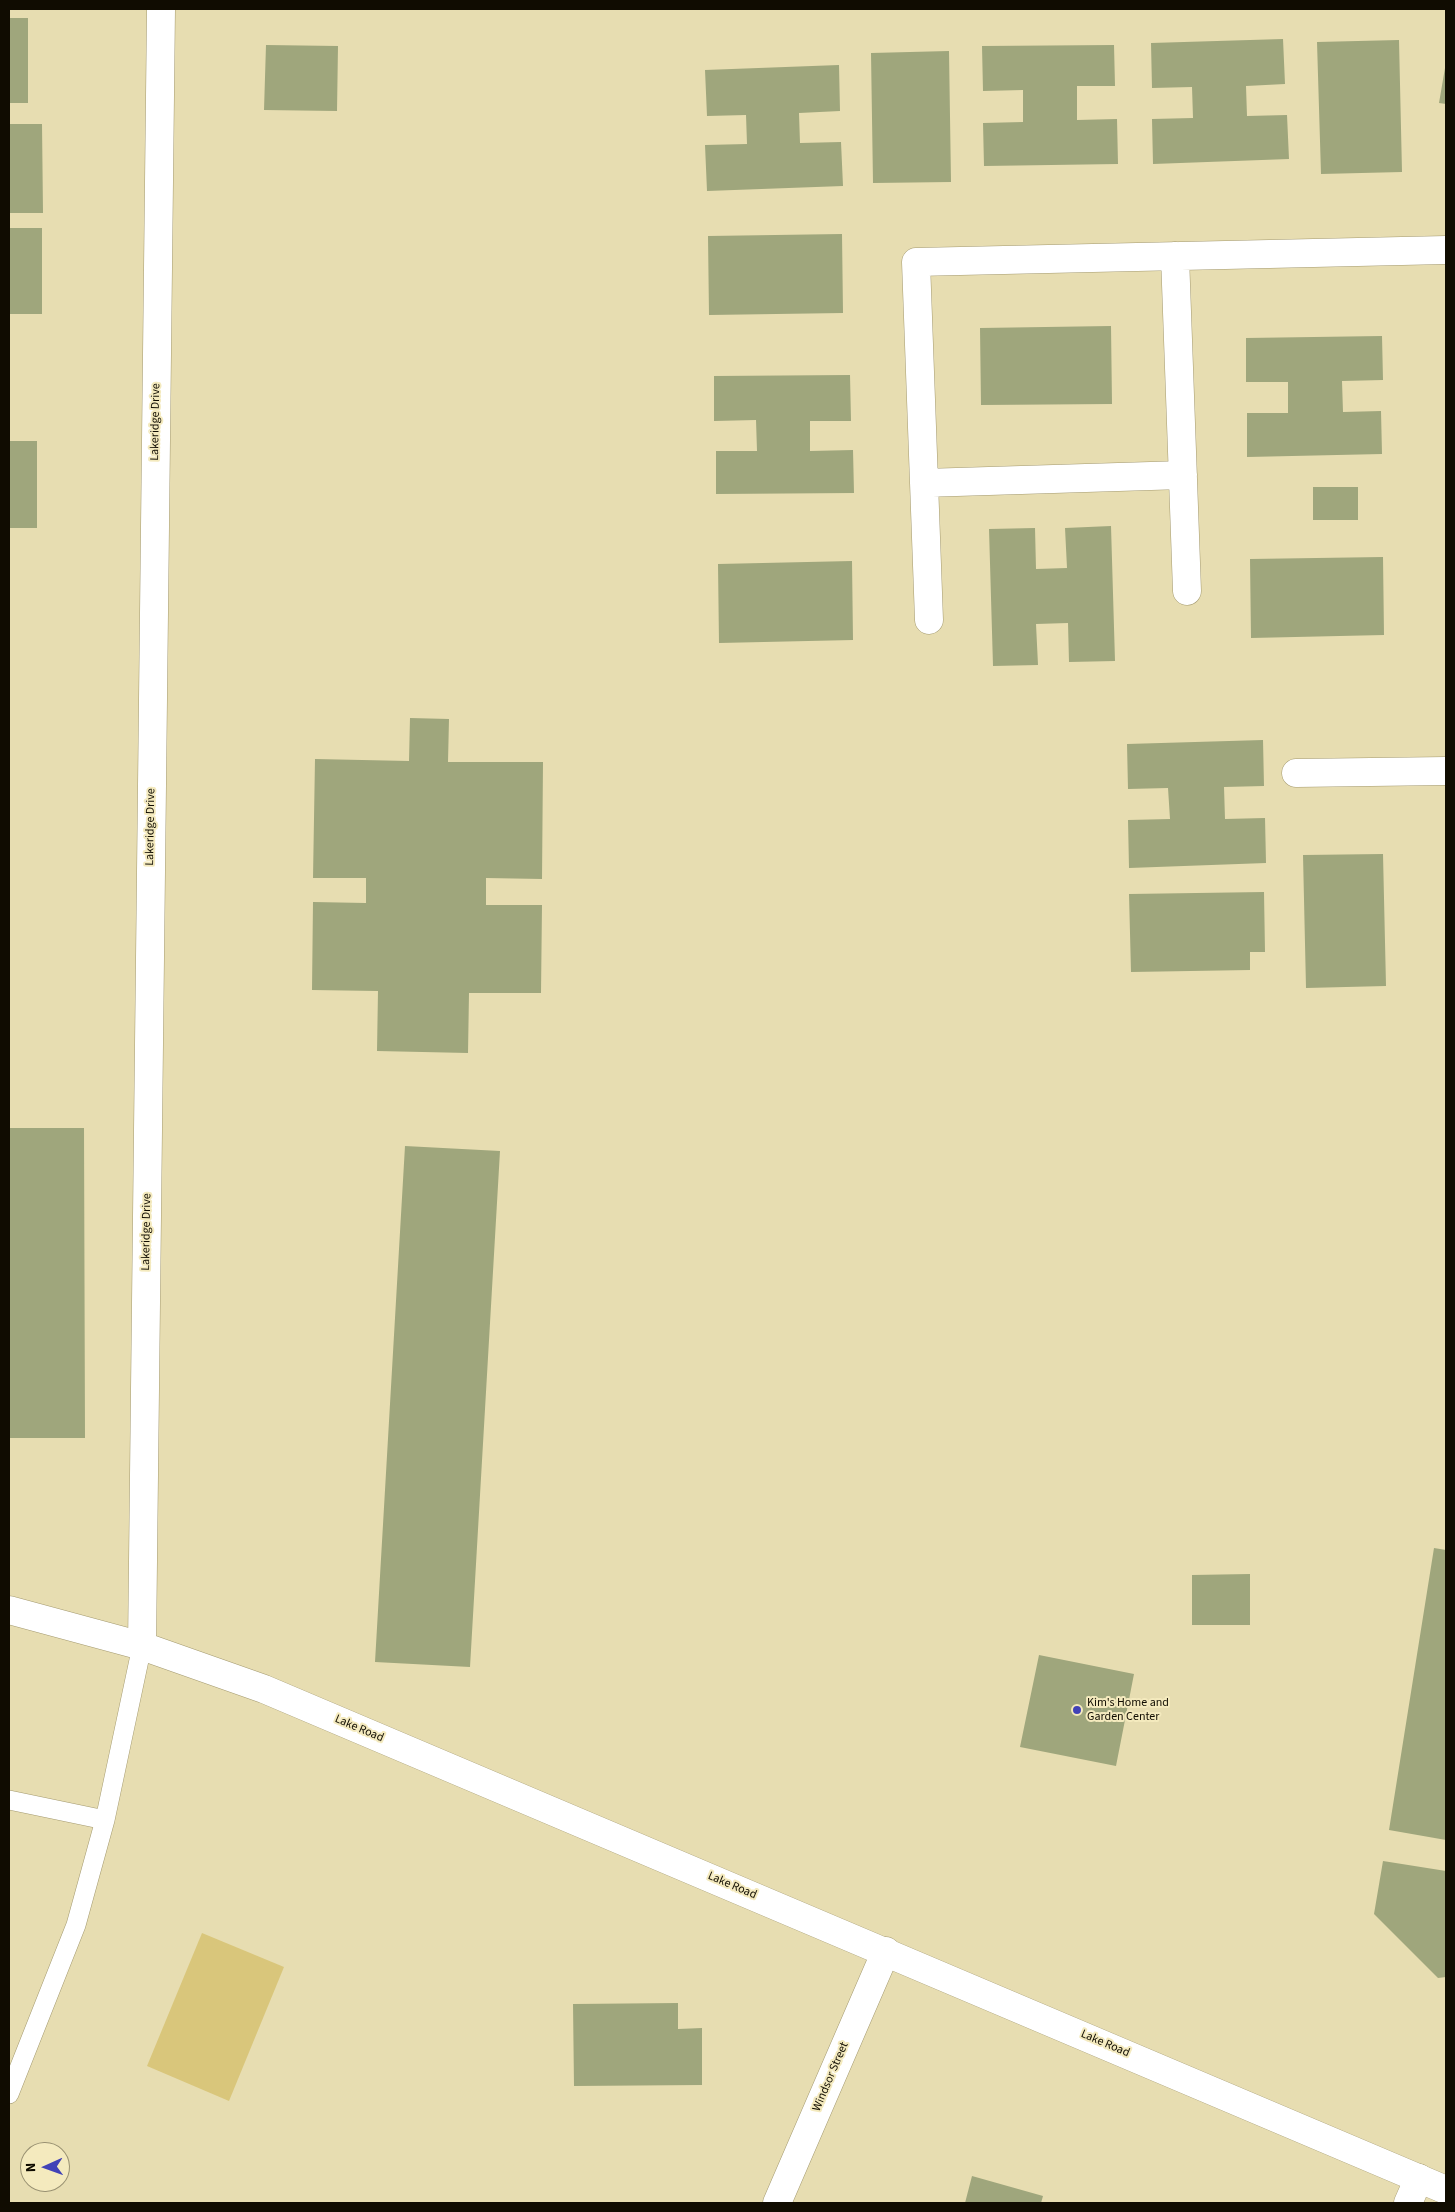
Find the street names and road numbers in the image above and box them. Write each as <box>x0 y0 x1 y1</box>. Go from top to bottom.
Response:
street label: Lakeridge Drive <box>148 383 164 461</box>
street label: Lakeridge Drive <box>143 788 159 866</box>
street label: Lakeridge Drive <box>139 1193 155 1271</box>
street label: Lake Road <box>332 1712 386 1746</box>
street label: Lake Road <box>705 1869 759 1903</box>
street label: Lake Road <box>1078 2027 1132 2061</box>
street label: Windsor Street <box>810 2040 852 2114</box>

